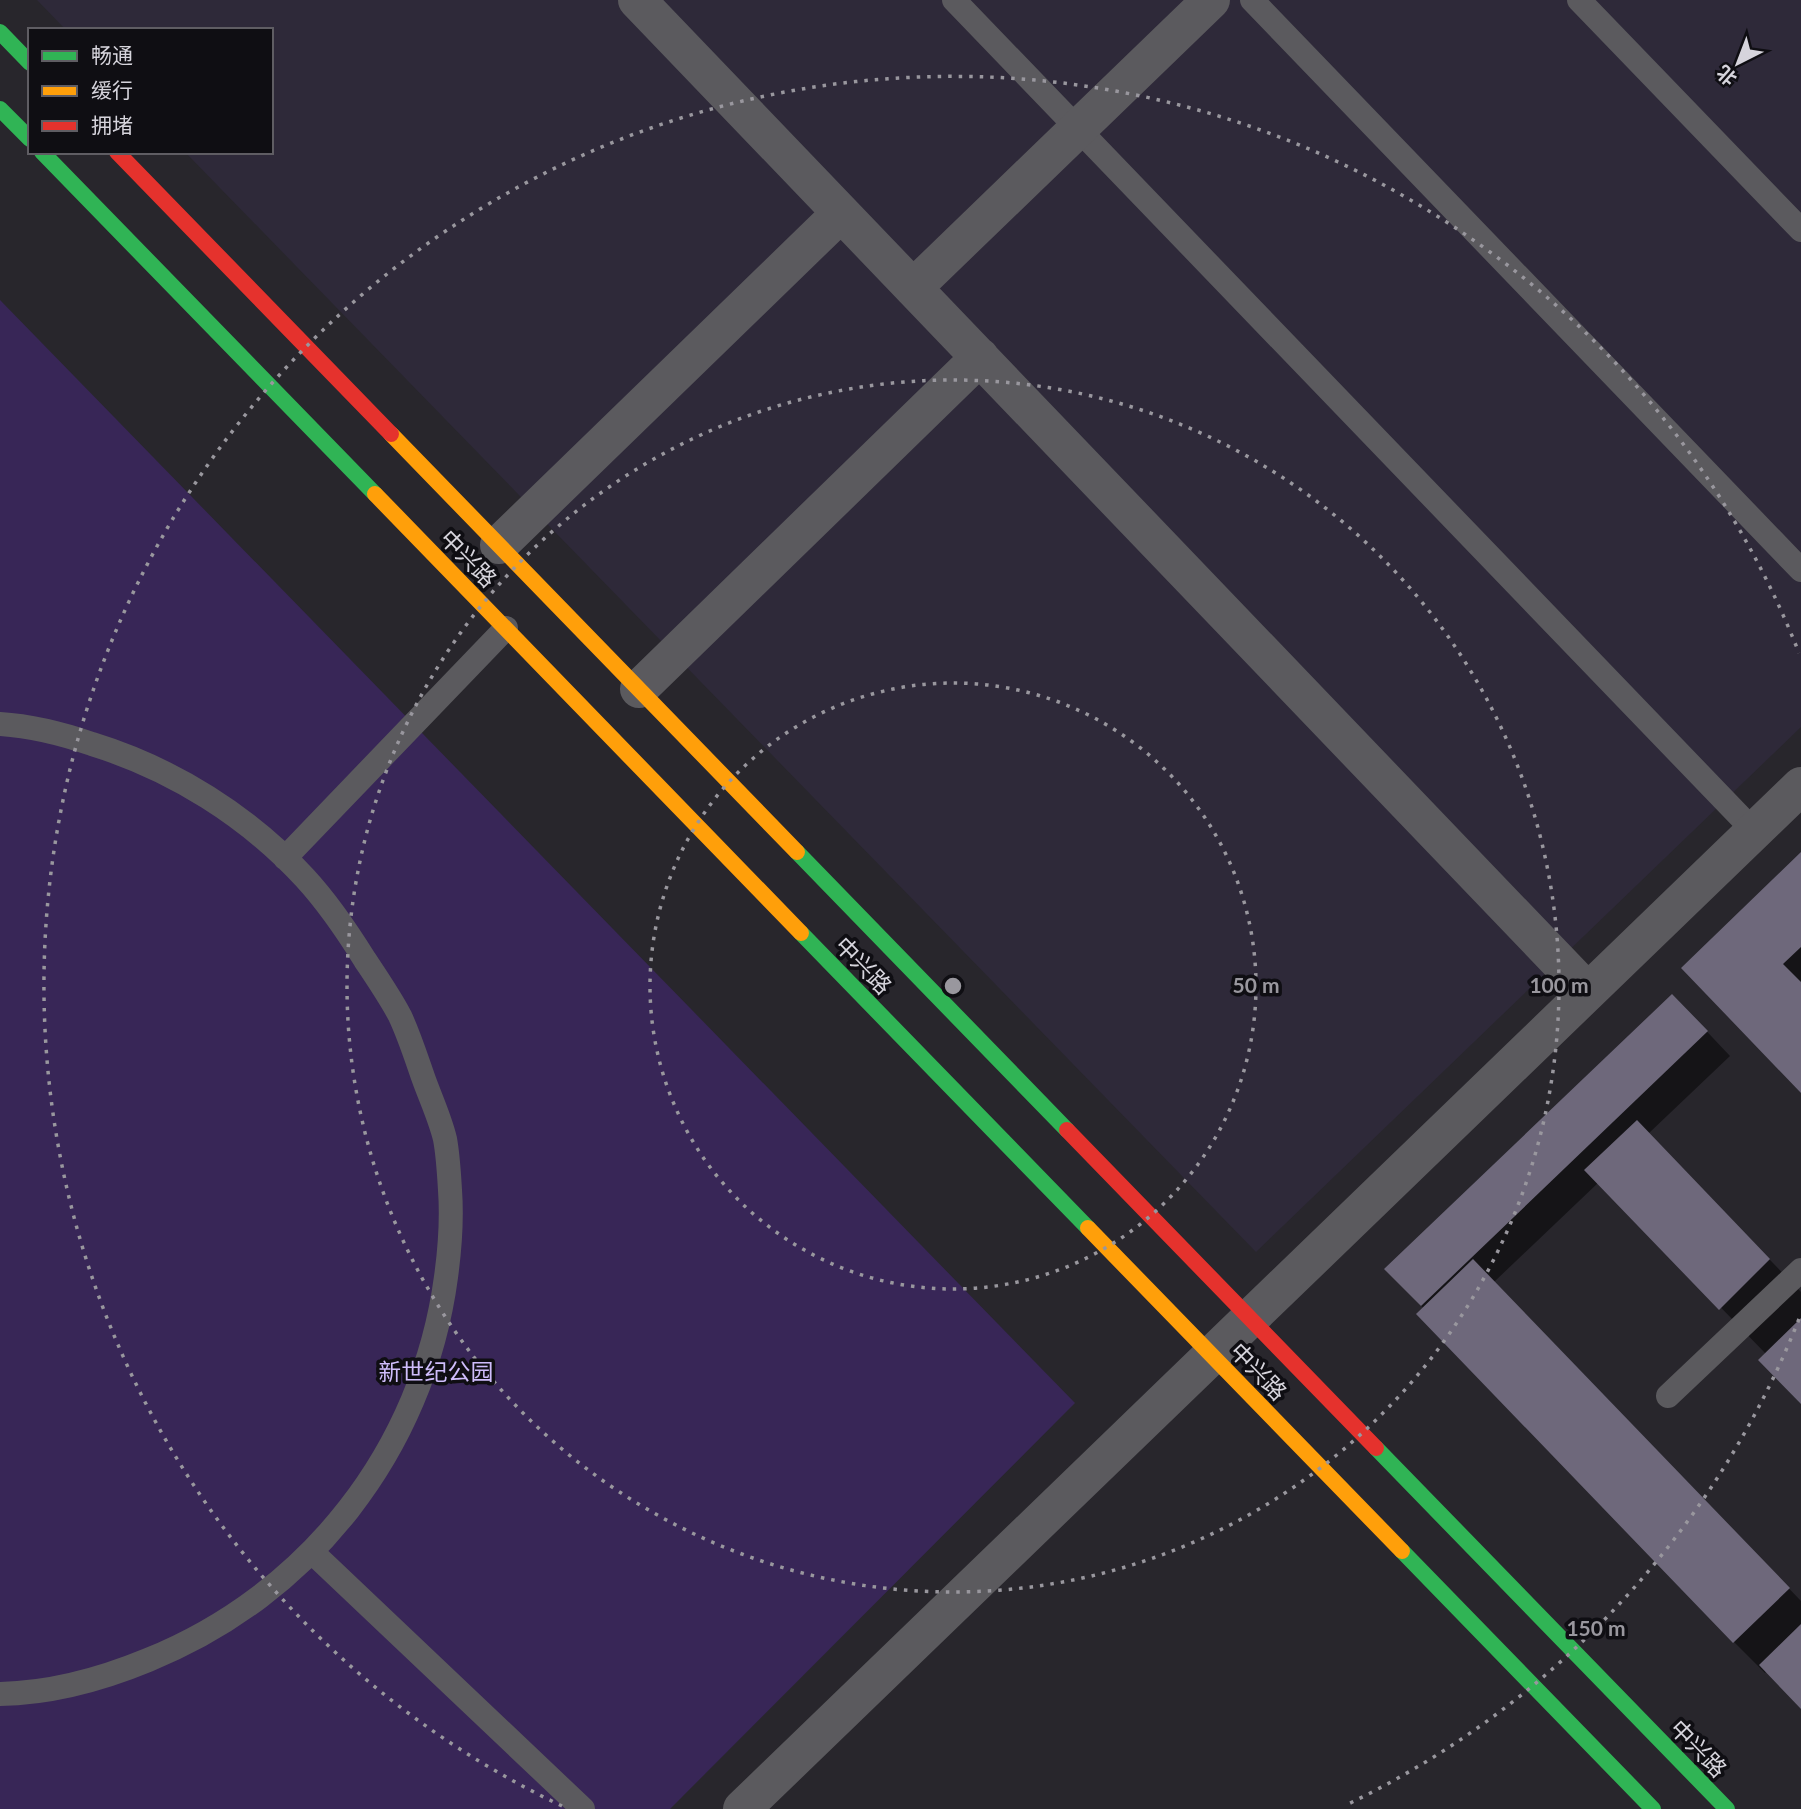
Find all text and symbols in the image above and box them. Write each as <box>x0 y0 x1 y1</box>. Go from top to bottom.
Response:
legend <box>28 28 273 154</box>
north arrow <box>1703 28 1773 98</box>
text: 畅通 <box>91 42 133 67</box>
text: 北 <box>1712 61 1741 91</box>
text: 缓行 <box>91 77 133 102</box>
text: 拥堵 <box>91 112 133 137</box>
street label: 中兴路 <box>435 523 503 593</box>
street label: 中兴路 <box>830 930 898 1000</box>
text: 50 m <box>1232 972 1280 997</box>
text: 100 m <box>1529 972 1589 997</box>
centre of rings <box>941 974 965 998</box>
street label: 中兴路 <box>1225 1336 1293 1406</box>
park label: 新世纪公园 <box>379 1357 494 1385</box>
text: 150 m <box>1566 1615 1626 1640</box>
street label: 中兴路 <box>1665 1713 1733 1783</box>

